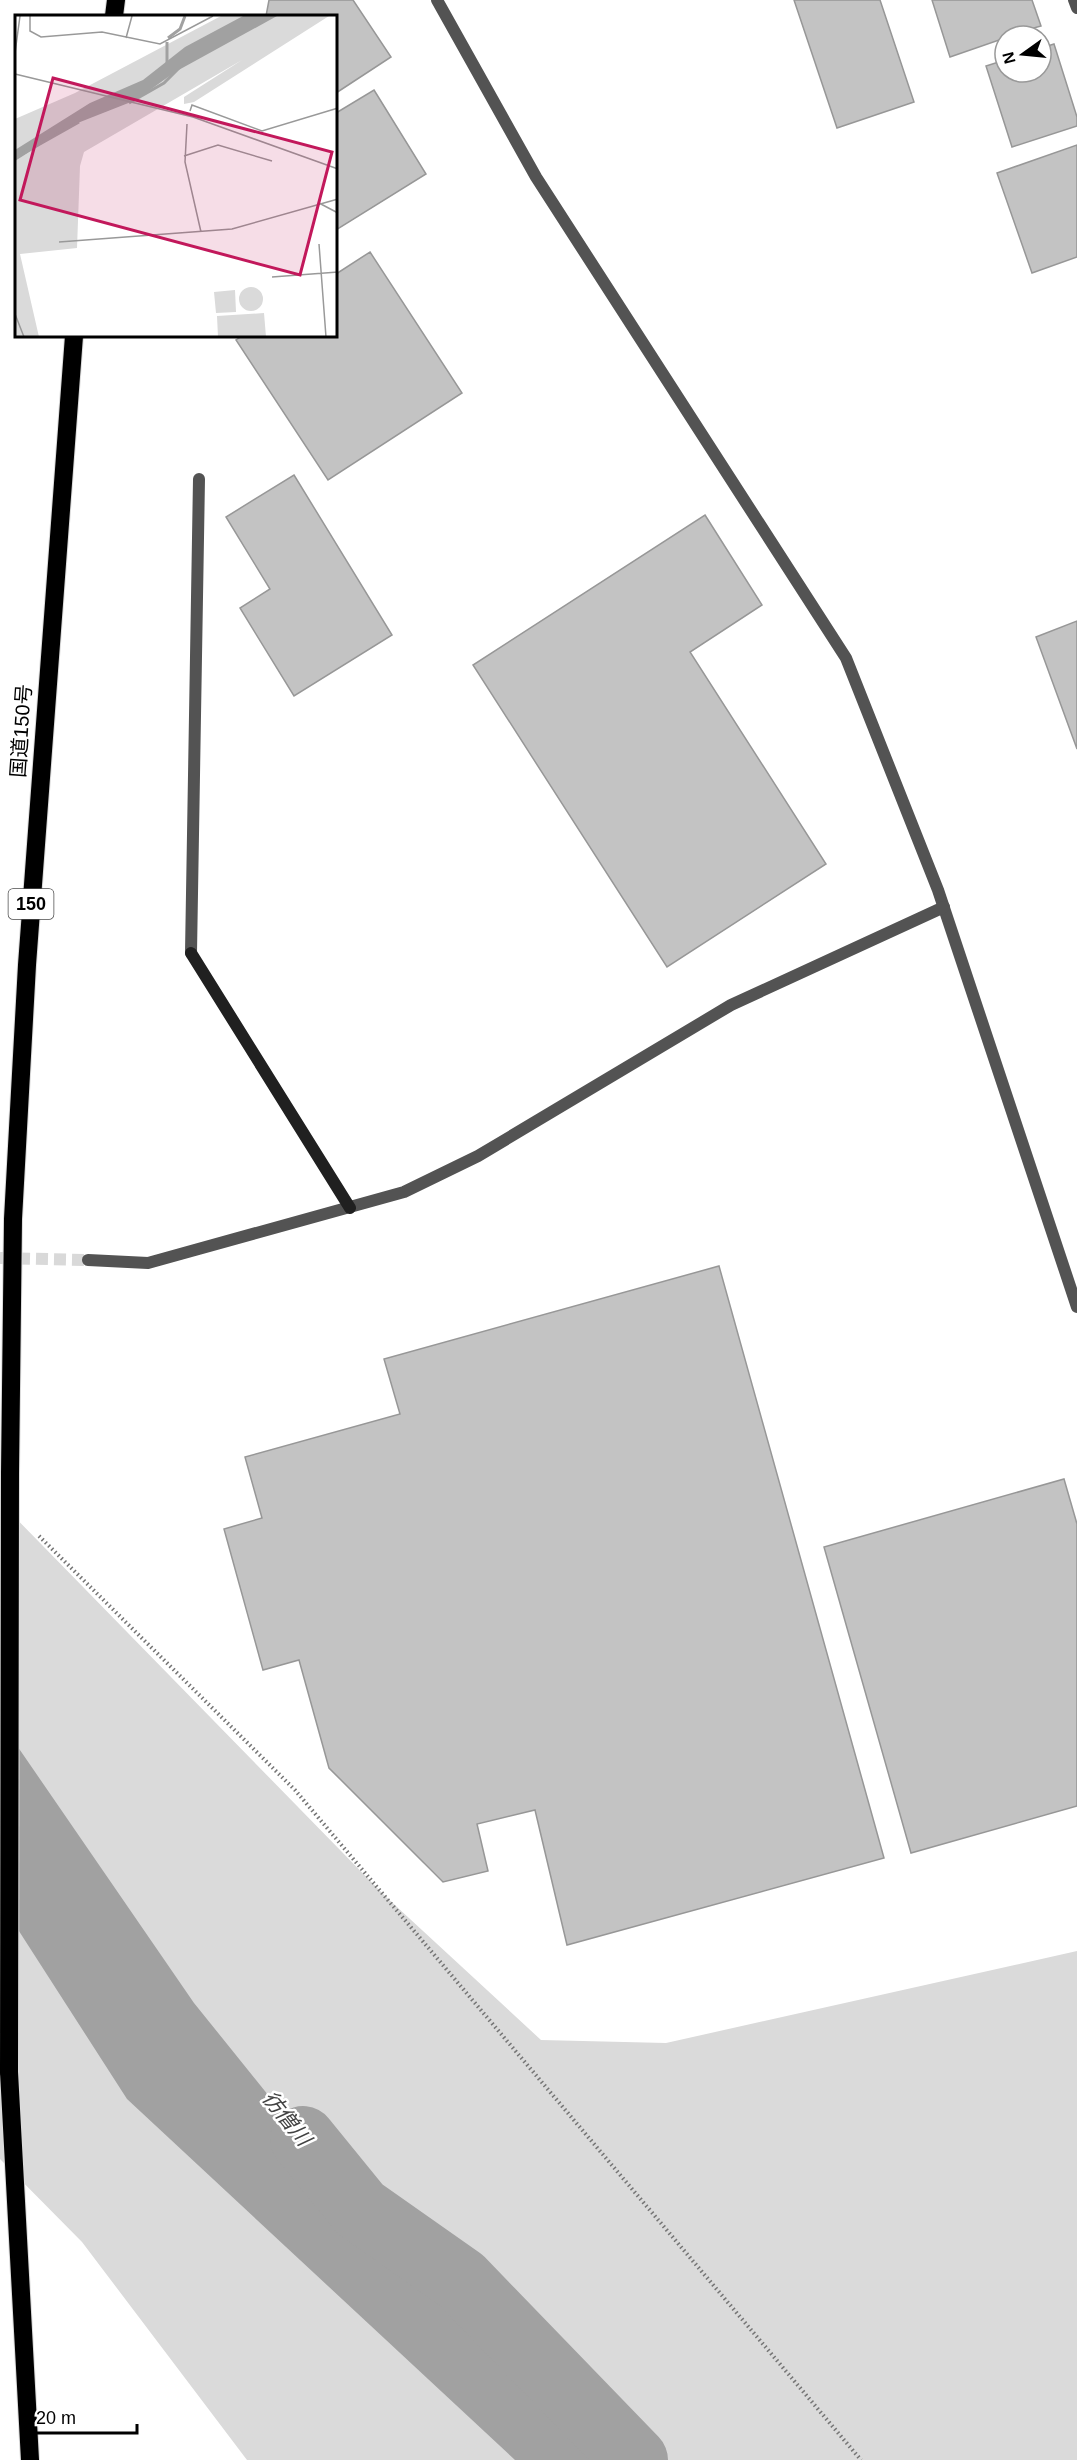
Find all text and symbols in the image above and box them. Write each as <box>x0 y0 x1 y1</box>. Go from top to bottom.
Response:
inset map <box>15 15 338 338</box>
north arrow <box>993 24 1053 84</box>
text: N <box>999 50 1019 66</box>
street label: 国道150号 <box>7 684 35 778</box>
road number: 150 <box>9 889 54 919</box>
water label: 彷僧川 <box>258 2086 317 2151</box>
scale bar <box>27 2397 136 2435</box>
text: 20 m <box>36 2408 76 2428</box>

